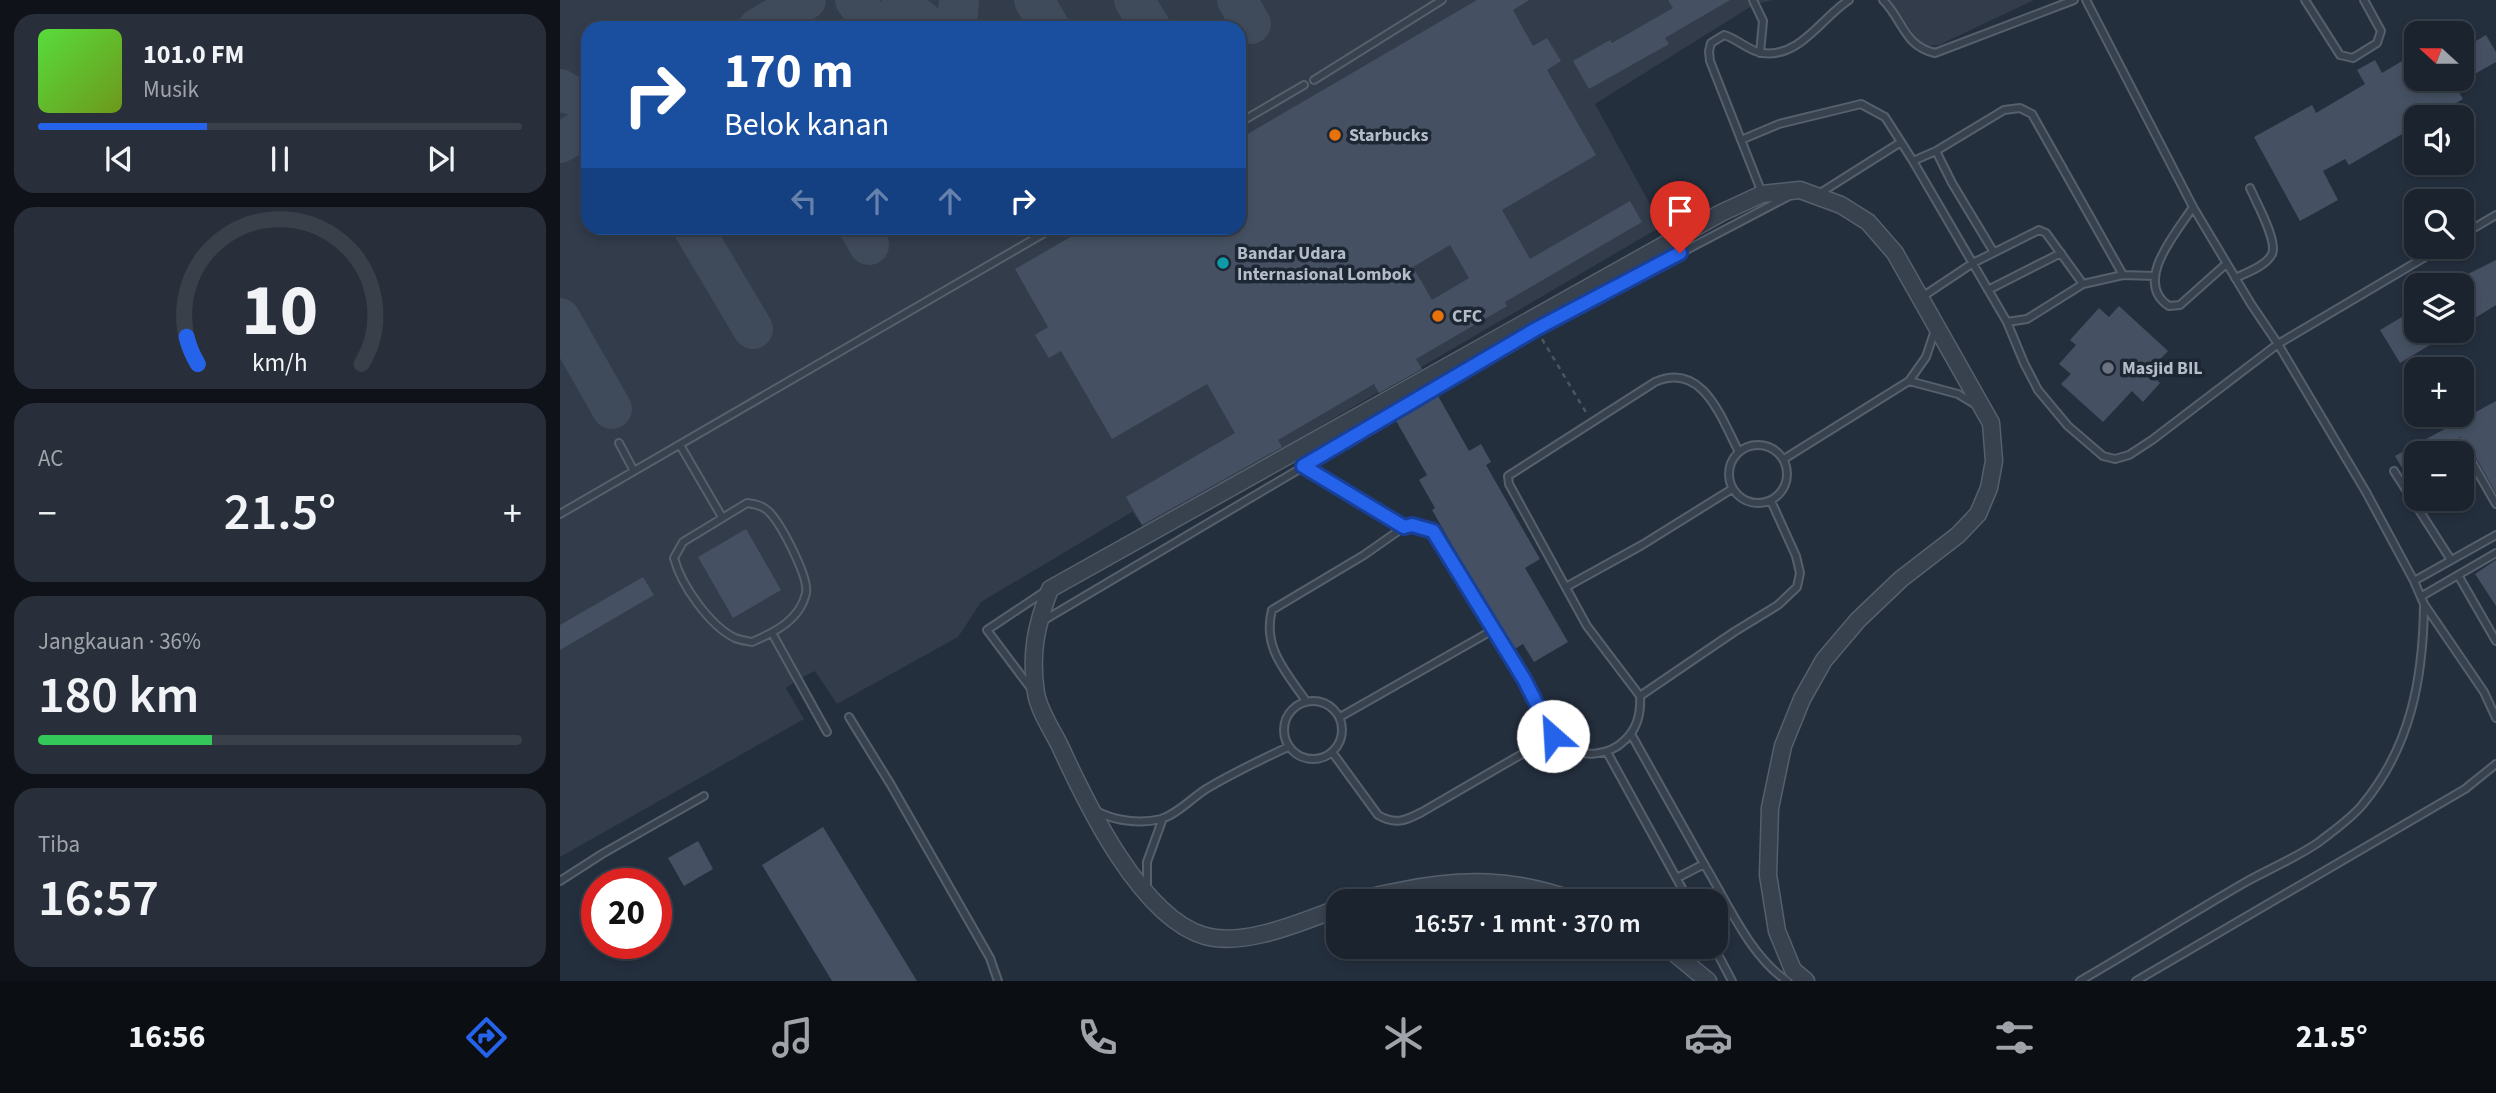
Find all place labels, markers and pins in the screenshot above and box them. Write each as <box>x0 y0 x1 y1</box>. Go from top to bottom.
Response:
place label: Starbucks <box>1349 123 1429 148</box>
marker: Starbucks <box>1327 127 1343 143</box>
pin <box>1650 181 1710 253</box>
place label: Bandar Udara Internasional Lombok <box>1237 241 1412 287</box>
marker: Bandar Udara Internasional Lombok <box>1215 255 1231 271</box>
place label: CFC <box>1452 304 1483 329</box>
marker: CFC <box>1430 308 1446 324</box>
place label: Masjid BIL <box>2122 356 2203 381</box>
marker: Masjid BIL <box>2100 360 2116 376</box>

